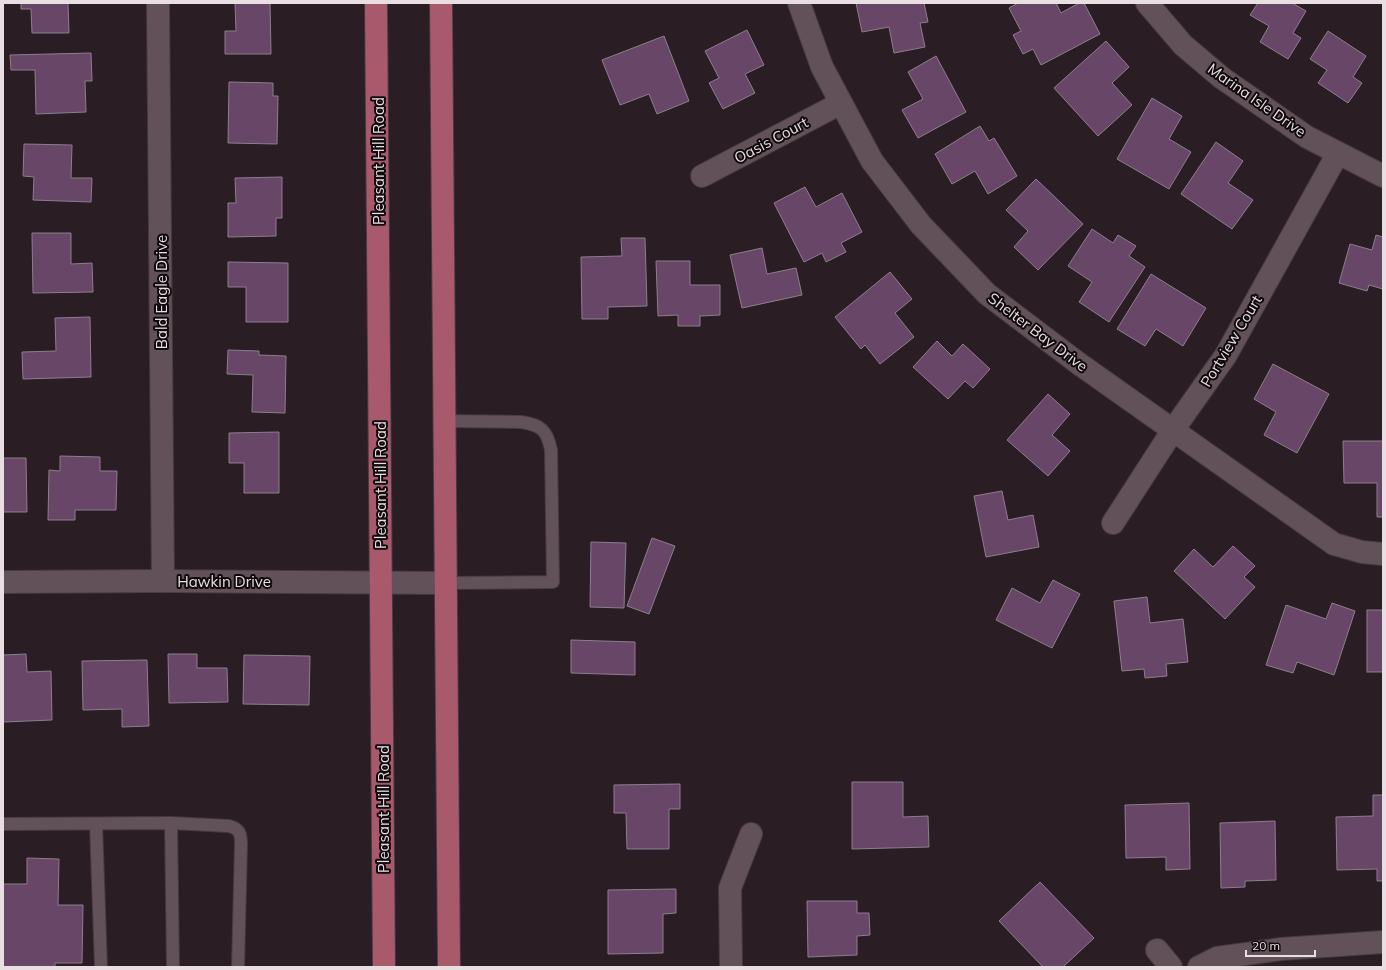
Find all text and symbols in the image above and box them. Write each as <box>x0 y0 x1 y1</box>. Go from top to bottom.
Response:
street label: Marina Isle Drive <box>1204 59 1310 141</box>
street label: Pleasant Hill Road <box>369 97 388 225</box>
street label: Oasis Court <box>731 113 811 167</box>
street label: Bald Eagle Drive <box>152 235 171 349</box>
street label: Shelter Bay Drive <box>984 288 1092 376</box>
street label: Portview Court <box>1196 292 1266 390</box>
street label: Pleasant Hill Road <box>371 421 390 549</box>
street label: Hawkin Drive <box>177 572 271 591</box>
street label: Pleasant Hill Road <box>374 745 393 873</box>
scale bar <box>1246 932 1315 958</box>
text: 20 m <box>1252 938 1280 953</box>

